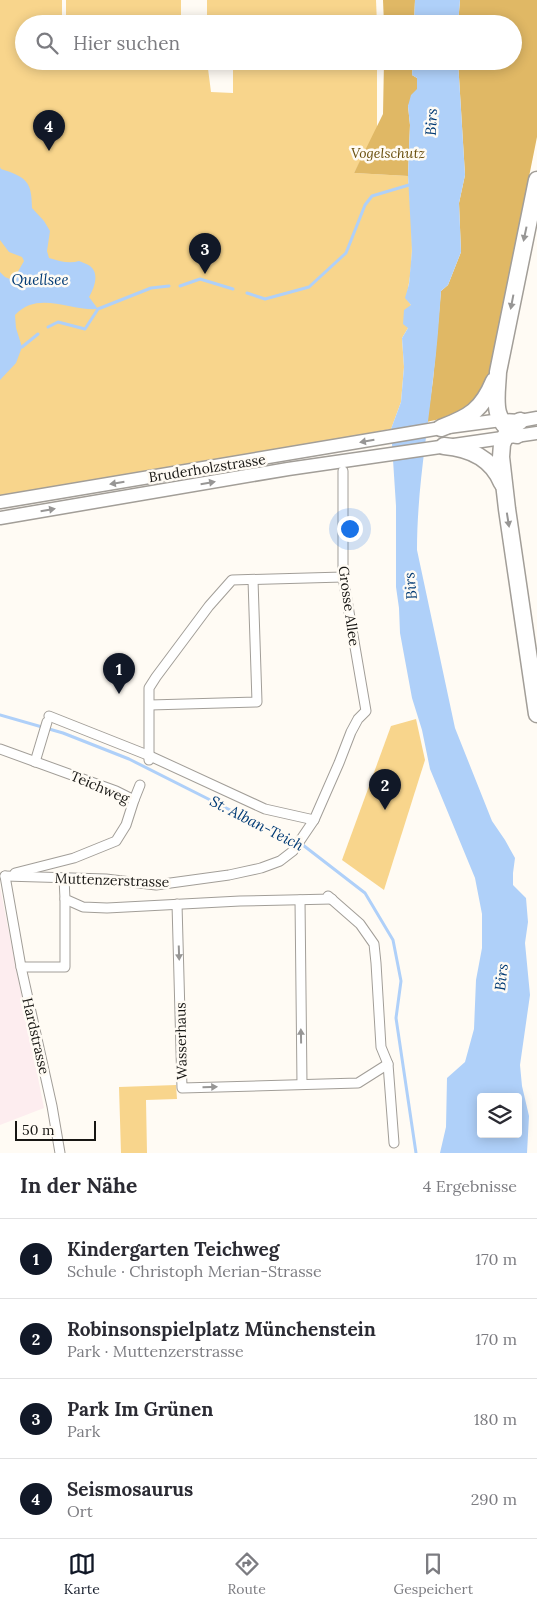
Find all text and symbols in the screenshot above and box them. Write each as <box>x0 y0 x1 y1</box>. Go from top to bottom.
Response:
search box <box>15 15 522 70</box>
icon: search <box>33 29 61 57</box>
text: Hier suchen <box>73 31 180 55</box>
water label: Birs <box>421 108 441 136</box>
pin: 4 <box>33 110 65 151</box>
park label: Vogelschutz <box>351 144 426 162</box>
one-way arrow <box>521 227 529 243</box>
pin: 3 <box>189 233 221 274</box>
water label: Quellsee <box>11 270 69 289</box>
one-way arrow <box>507 295 515 311</box>
one-way arrow <box>358 437 374 445</box>
street label: Bruderholzstrasse <box>147 450 267 486</box>
one-way arrow <box>108 479 124 487</box>
one-way arrow <box>201 479 217 487</box>
one-way arrow <box>40 506 56 514</box>
one-way arrow <box>505 512 513 528</box>
your location <box>337 516 363 542</box>
street label: Grosse Allee <box>334 565 364 648</box>
water label: Birs <box>399 571 421 601</box>
pin: 1 <box>103 653 135 694</box>
street label: Teichweg <box>68 767 132 807</box>
pin: 2 <box>369 769 401 810</box>
water label: St. Alban-Teich <box>207 791 307 855</box>
street label: Muttenzerstrasse <box>54 869 170 891</box>
one-way arrow <box>175 945 183 961</box>
water label: Birs <box>490 962 512 992</box>
street label: Hardstrasse <box>18 996 54 1076</box>
street label: Wasserhaus <box>171 1002 191 1080</box>
one-way arrow <box>297 1027 305 1043</box>
one-way arrow <box>202 1083 218 1091</box>
map controls <box>477 1093 522 1138</box>
button: layers <box>477 1093 522 1138</box>
scale bar <box>15 1118 96 1141</box>
text: 50 m <box>22 1121 55 1139</box>
text: In der Nähe <box>20 1172 137 1199</box>
text: 4 Ergebnisse <box>423 1176 517 1196</box>
text: Kindergarten Teichweg <box>67 1237 279 1261</box>
text: 1 <box>33 1249 39 1269</box>
text: 170 m <box>475 1249 517 1269</box>
text: Schule · Christoph Merian-Strasse <box>67 1261 322 1281</box>
text: Robinsonspielplatz Münchenstein <box>67 1317 376 1341</box>
text: 2 <box>32 1329 40 1349</box>
text: 170 m <box>475 1329 517 1349</box>
text: Park · Muttenzerstrasse <box>67 1341 244 1361</box>
text: Park Im Grünen <box>67 1397 213 1421</box>
text: 3 <box>32 1409 40 1429</box>
text: 180 m <box>474 1409 517 1429</box>
text: Park <box>67 1421 100 1441</box>
text: Seismosaurus <box>67 1477 193 1501</box>
text: 4 <box>32 1489 40 1509</box>
text: 290 m <box>471 1489 517 1509</box>
text: Ort <box>67 1501 93 1521</box>
tab: Karte <box>64 1550 100 1598</box>
tab: Route <box>228 1550 266 1598</box>
tab: Gespeichert <box>394 1550 473 1598</box>

